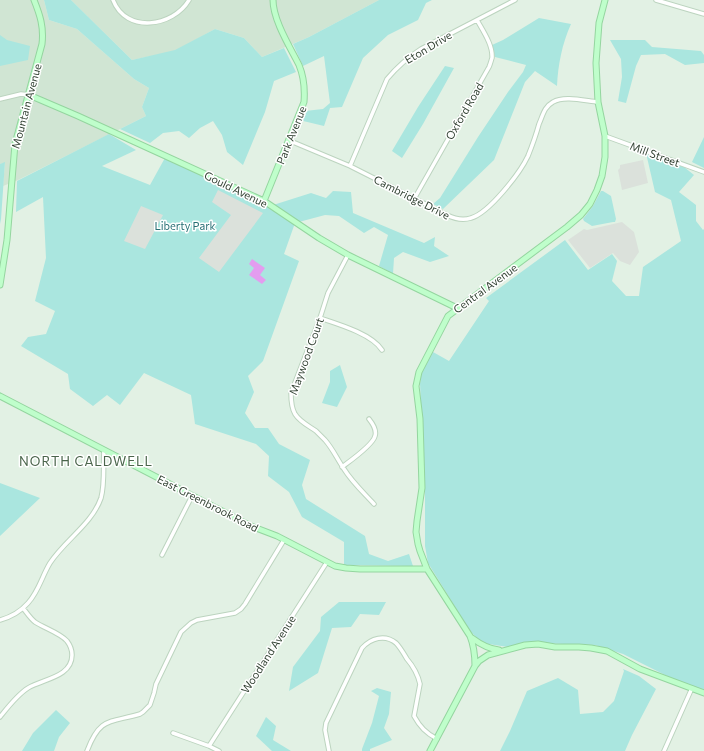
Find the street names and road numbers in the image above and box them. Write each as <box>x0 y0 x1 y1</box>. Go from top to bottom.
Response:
street label: Eton Drive <box>402 28 454 66</box>
street label: Mountain Avenue <box>8 62 44 150</box>
street label: Oxford Road <box>442 80 486 142</box>
street label: Park Avenue <box>273 104 309 166</box>
street label: Mill Street <box>628 139 682 169</box>
street label: Gould Avenue <box>202 168 270 210</box>
street label: Cambridge Drive <box>372 172 452 222</box>
street label: Central Avenue <box>451 260 520 316</box>
street label: Maywood Court <box>286 315 326 396</box>
street label: East Greenbrook Road <box>155 472 261 534</box>
street label: Woodland Avenue <box>238 613 298 695</box>

